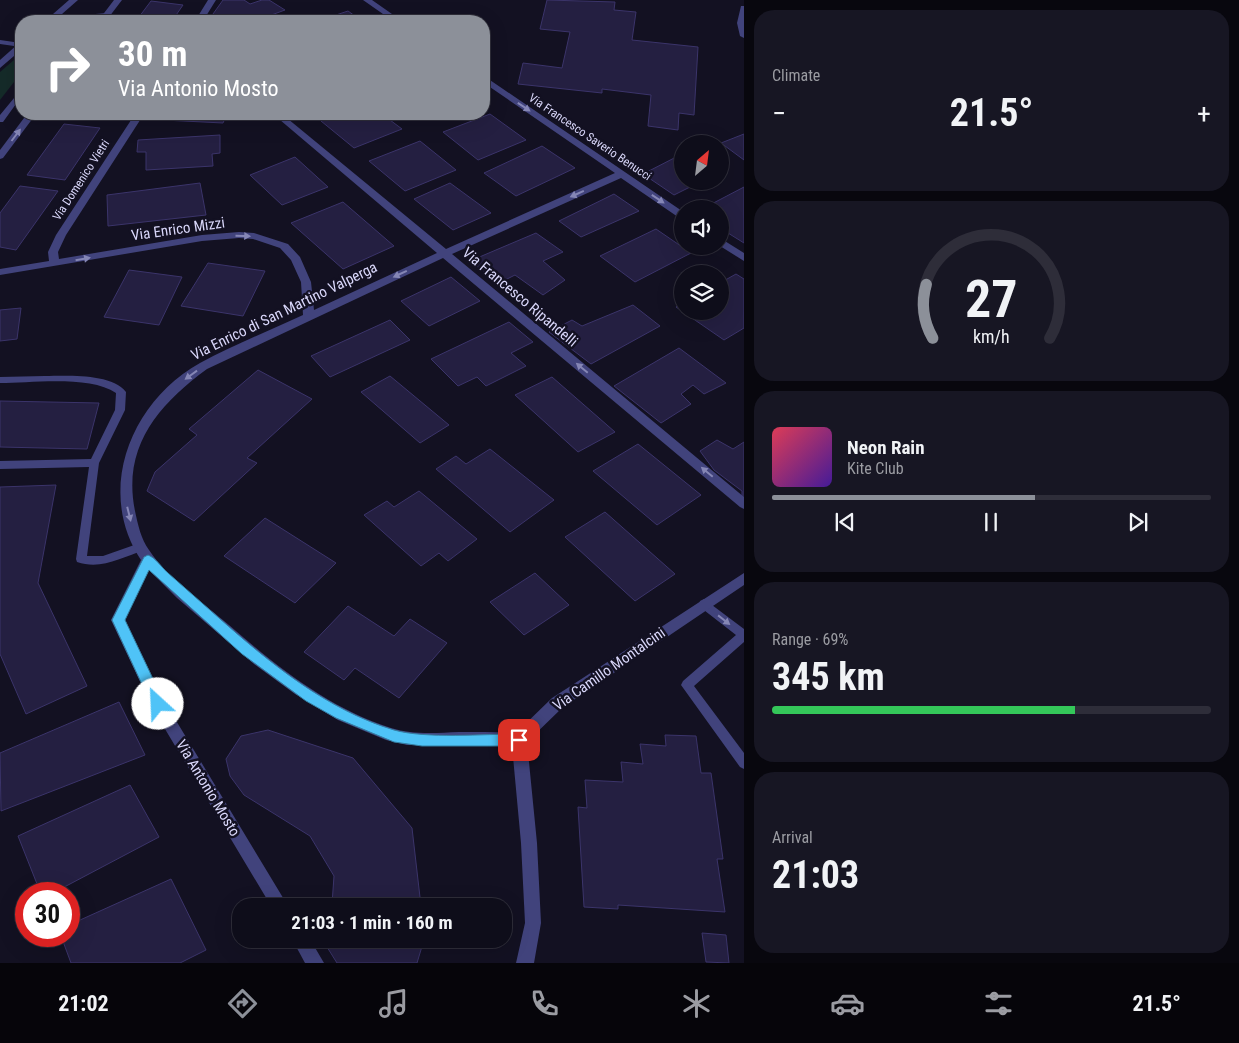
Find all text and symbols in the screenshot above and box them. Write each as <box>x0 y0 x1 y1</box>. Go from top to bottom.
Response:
text: 30 m <box>118 34 187 75</box>
icon: right <box>35 35 100 100</box>
text: Climate <box>772 66 820 85</box>
text: Via Antonio Mosto <box>118 76 278 101</box>
street label: Via Francesco Saverio Benucci <box>526 91 654 183</box>
text: 21.5° <box>950 91 1033 135</box>
text: − <box>772 97 786 130</box>
text: + <box>1197 97 1211 130</box>
one-way arrow <box>517 102 531 112</box>
one-way arrow <box>10 129 21 142</box>
north arrow <box>674 135 729 190</box>
map controls <box>674 135 729 320</box>
street label: Via Domenico Vietri <box>50 137 112 223</box>
one-way arrow <box>570 190 584 198</box>
one-way arrow <box>651 194 665 204</box>
button: sound <box>674 200 729 255</box>
street label: Via Enrico Mizzi <box>130 214 226 244</box>
one-way arrow <box>236 232 252 240</box>
street label: Via Francesco Ripandelli <box>459 244 581 350</box>
one-way arrow <box>75 254 91 262</box>
street label: Via Enrico di San Martino Valperga <box>188 258 380 364</box>
button: layers <box>674 265 729 320</box>
text: 27 <box>965 269 1018 330</box>
one-way arrow <box>393 270 407 278</box>
text: km/h <box>973 326 1010 347</box>
one-way arrow <box>575 363 588 374</box>
one-way arrow <box>184 370 197 380</box>
text: Neon Rain <box>847 436 925 459</box>
text: Kite Club <box>847 459 904 478</box>
one-way arrow <box>700 467 713 478</box>
one-way arrow <box>125 507 133 522</box>
icon: previous <box>831 508 859 536</box>
icon: pause <box>977 508 1005 536</box>
icon: next <box>1124 508 1152 536</box>
one-way arrow <box>717 614 730 625</box>
street label: Via Camillo Montalcini <box>549 623 669 715</box>
text: Range · 69% <box>772 630 848 649</box>
text: 345 km <box>772 655 885 699</box>
position arrow <box>131 677 183 729</box>
pin <box>498 719 540 761</box>
icon: arrive <box>505 726 533 754</box>
street label: Via Antonio Mosto <box>172 736 244 840</box>
text: Arrival <box>772 828 813 847</box>
text: 21:03 <box>772 853 859 897</box>
speed limit sign: 30 <box>15 882 80 947</box>
text: 21:03 · 1 min · 160 m <box>291 911 453 934</box>
icon: directions <box>225 986 260 1021</box>
icon: music <box>376 986 411 1021</box>
icon: phone <box>527 986 562 1021</box>
icon: climate <box>679 986 714 1021</box>
icon: car <box>830 986 865 1021</box>
icon: filters <box>981 986 1016 1021</box>
text: 21:02 <box>58 991 109 1016</box>
text: 21.5° <box>1132 991 1181 1016</box>

